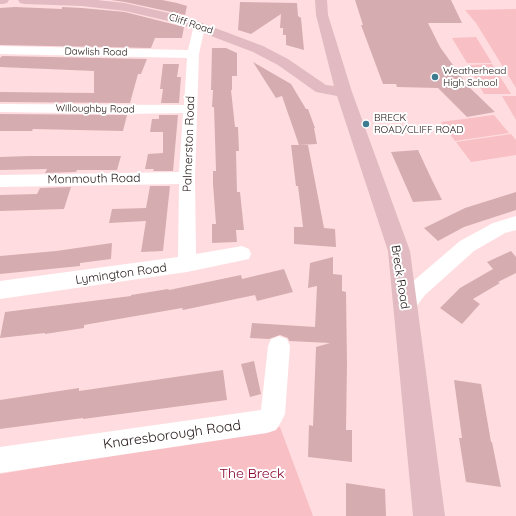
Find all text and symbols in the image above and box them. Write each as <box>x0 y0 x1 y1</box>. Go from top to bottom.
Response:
street label: Cliff Road <box>167 11 215 37</box>
street label: Dawlish Road <box>64 45 128 59</box>
place label: Weatherhead High School <box>443 65 506 88</box>
marker: Weatherhead High School <box>430 72 440 82</box>
street label: Palmerston Road <box>180 96 198 192</box>
street label: Willoughby Road <box>55 102 135 116</box>
place label: BRECK ROAD/CLIFF ROAD <box>374 112 463 136</box>
marker: BRECK ROAD/CLIFF ROAD <box>361 119 371 129</box>
street label: Monmouth Road <box>47 171 141 187</box>
street label: Breck Road <box>388 244 412 310</box>
street label: Lymington Road <box>74 260 168 288</box>
street label: Knaresborough Road <box>102 417 242 453</box>
park label: The Breck <box>220 466 284 482</box>

